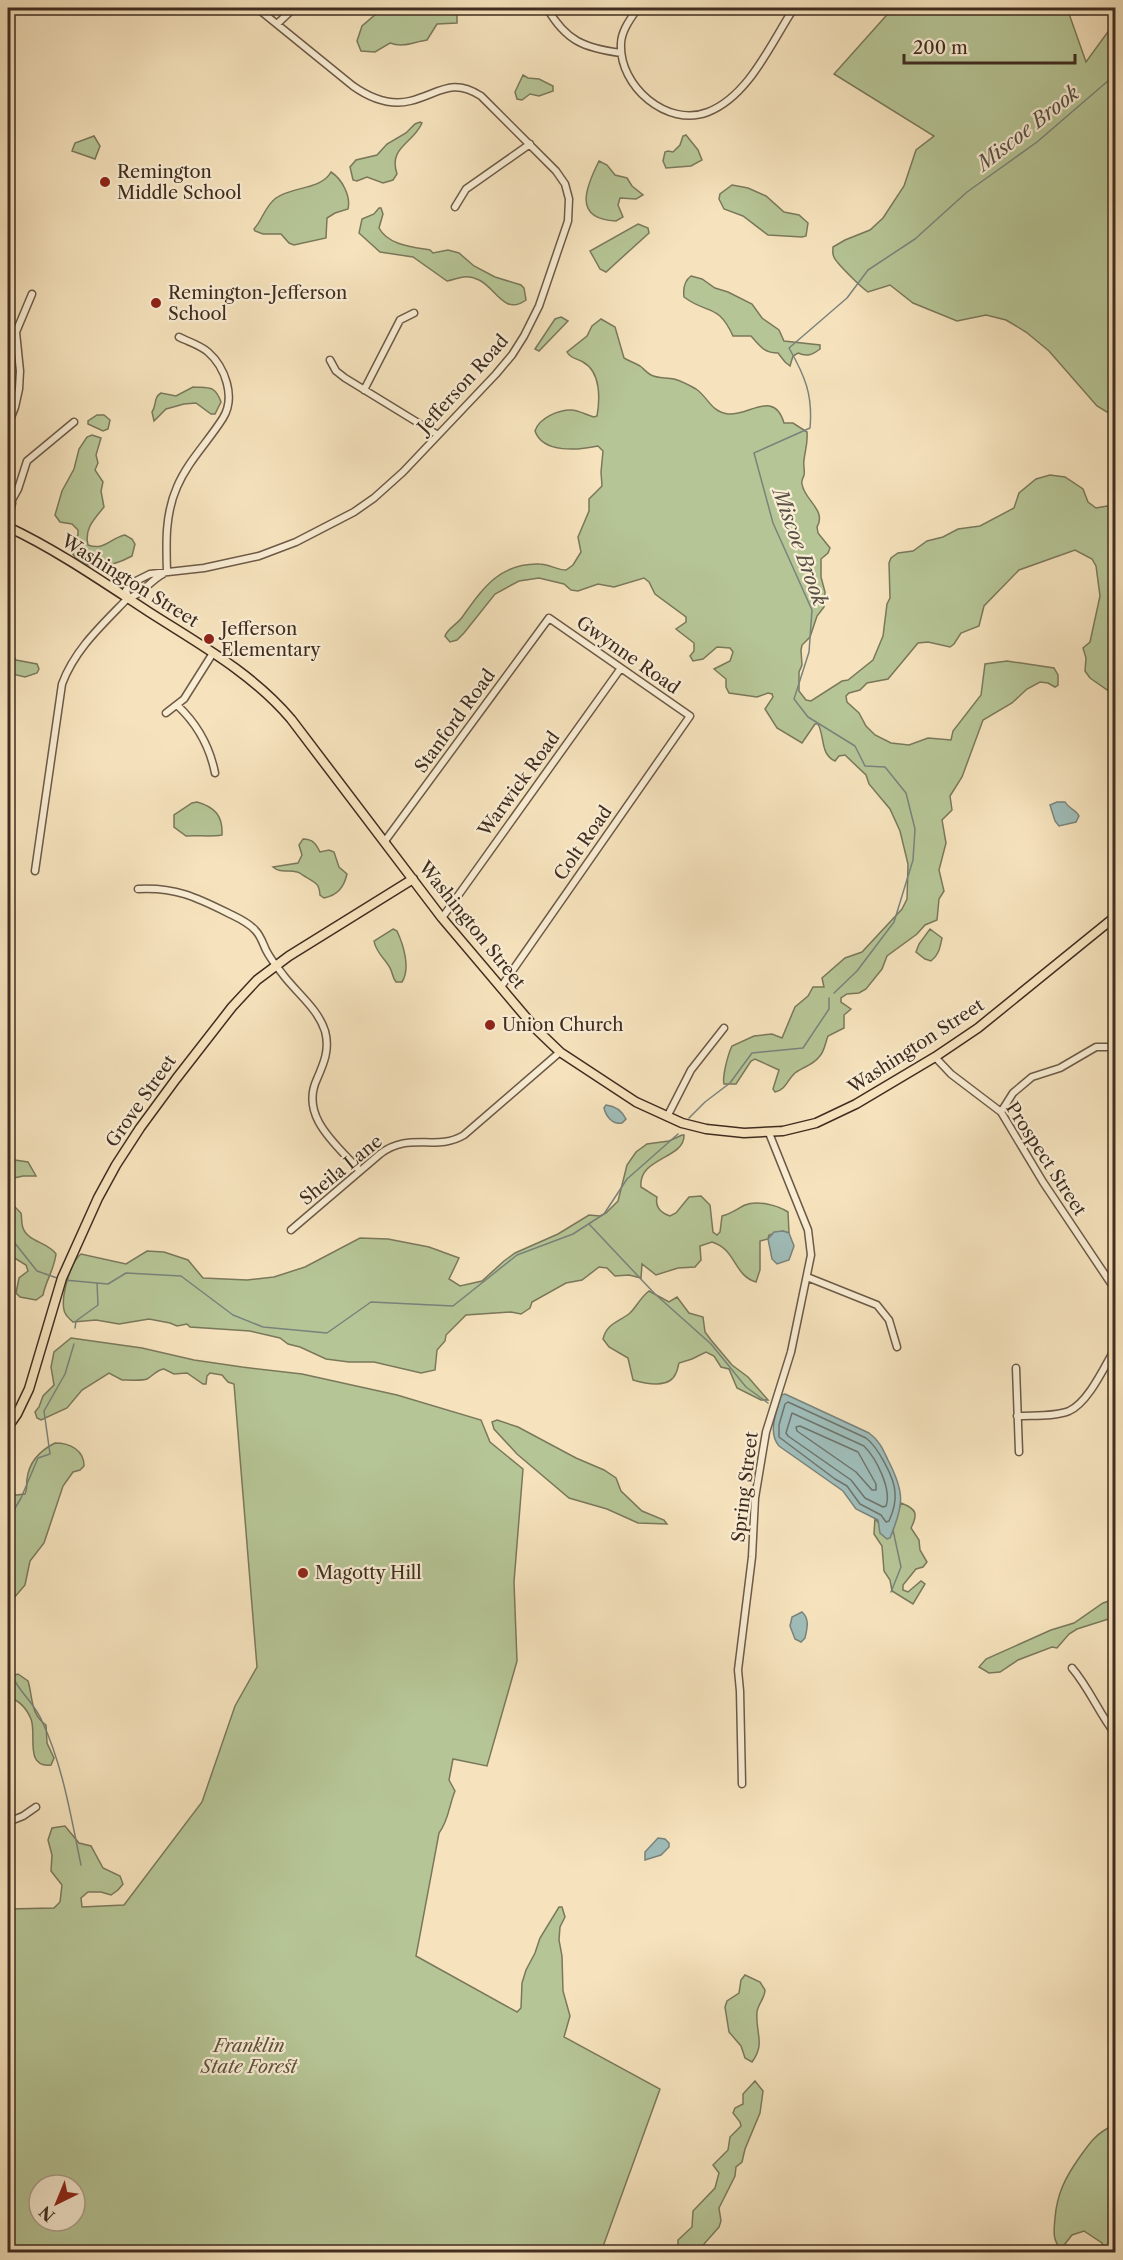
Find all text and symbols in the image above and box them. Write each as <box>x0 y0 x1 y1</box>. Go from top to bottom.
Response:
scale bar <box>904 27 1075 65</box>
text: 200 m <box>913 37 968 59</box>
water label: Miscoe Brook <box>971 80 1084 177</box>
place label: Remington Middle School <box>117 161 242 204</box>
marker: Remington Middle School <box>98 175 112 189</box>
place label: Remington-Jefferson School <box>168 282 347 325</box>
marker: Remington-Jefferson School <box>149 296 163 310</box>
street label: Jefferson Road <box>411 330 513 440</box>
water label: Miscoe Brook <box>767 483 833 610</box>
street label: Washington Street <box>57 529 203 632</box>
street label: Gwynne Road <box>572 611 684 699</box>
place label: Jefferson Elementary <box>218 618 321 661</box>
marker: Jefferson Elementary <box>202 632 216 646</box>
street label: Stanford Road <box>410 665 500 777</box>
street label: Warwick Road <box>473 727 564 842</box>
street label: Colt Road <box>549 801 617 885</box>
street label: Washington Street <box>413 856 530 994</box>
street label: Washington Street <box>843 994 989 1099</box>
place label: Union Church <box>502 1014 624 1036</box>
marker: Union Church <box>483 1018 497 1032</box>
street label: Grove Street <box>101 1050 181 1151</box>
street label: Prospect Street <box>1001 1098 1091 1220</box>
street label: Sheila Lane <box>295 1130 387 1210</box>
street label: Spring Street <box>727 1430 763 1544</box>
place label: Magotty Hill <box>315 1562 422 1584</box>
marker: Magotty Hill <box>296 1566 310 1580</box>
park label: Franklin State Forest <box>200 2035 298 2078</box>
north arrow <box>27 2173 87 2233</box>
text: N <box>35 2202 59 2226</box>

